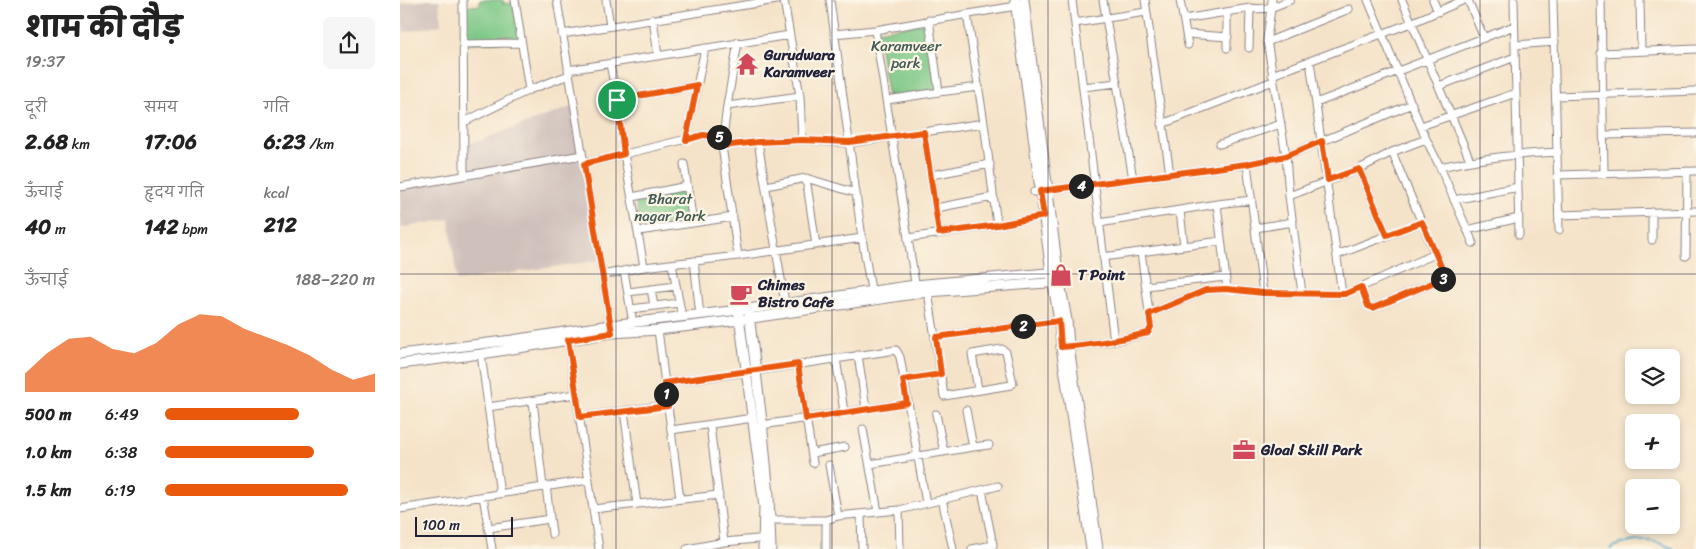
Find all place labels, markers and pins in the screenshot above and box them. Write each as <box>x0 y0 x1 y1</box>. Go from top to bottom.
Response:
place label: Gurudwara Karamveer <box>763 42 836 85</box>
temple icon: Gurudwara Karamveer <box>734 51 760 77</box>
pin <box>596 79 638 121</box>
pin: 5 <box>706 124 732 150</box>
pin: 4 <box>1068 174 1094 198</box>
shop icon: T Point <box>1048 262 1074 288</box>
place label: T Point <box>1078 262 1126 288</box>
pin: 3 <box>1430 266 1456 292</box>
place label: Chimes Bistro Cafe <box>757 272 834 315</box>
cafe icon: Chimes Bistro Cafe <box>728 281 754 307</box>
pin: 2 <box>1010 314 1036 338</box>
pin: 1 <box>654 382 678 406</box>
office icon: Gloal Skill Park <box>1231 437 1257 463</box>
place label: Gloal Skill Park <box>1260 437 1363 463</box>

